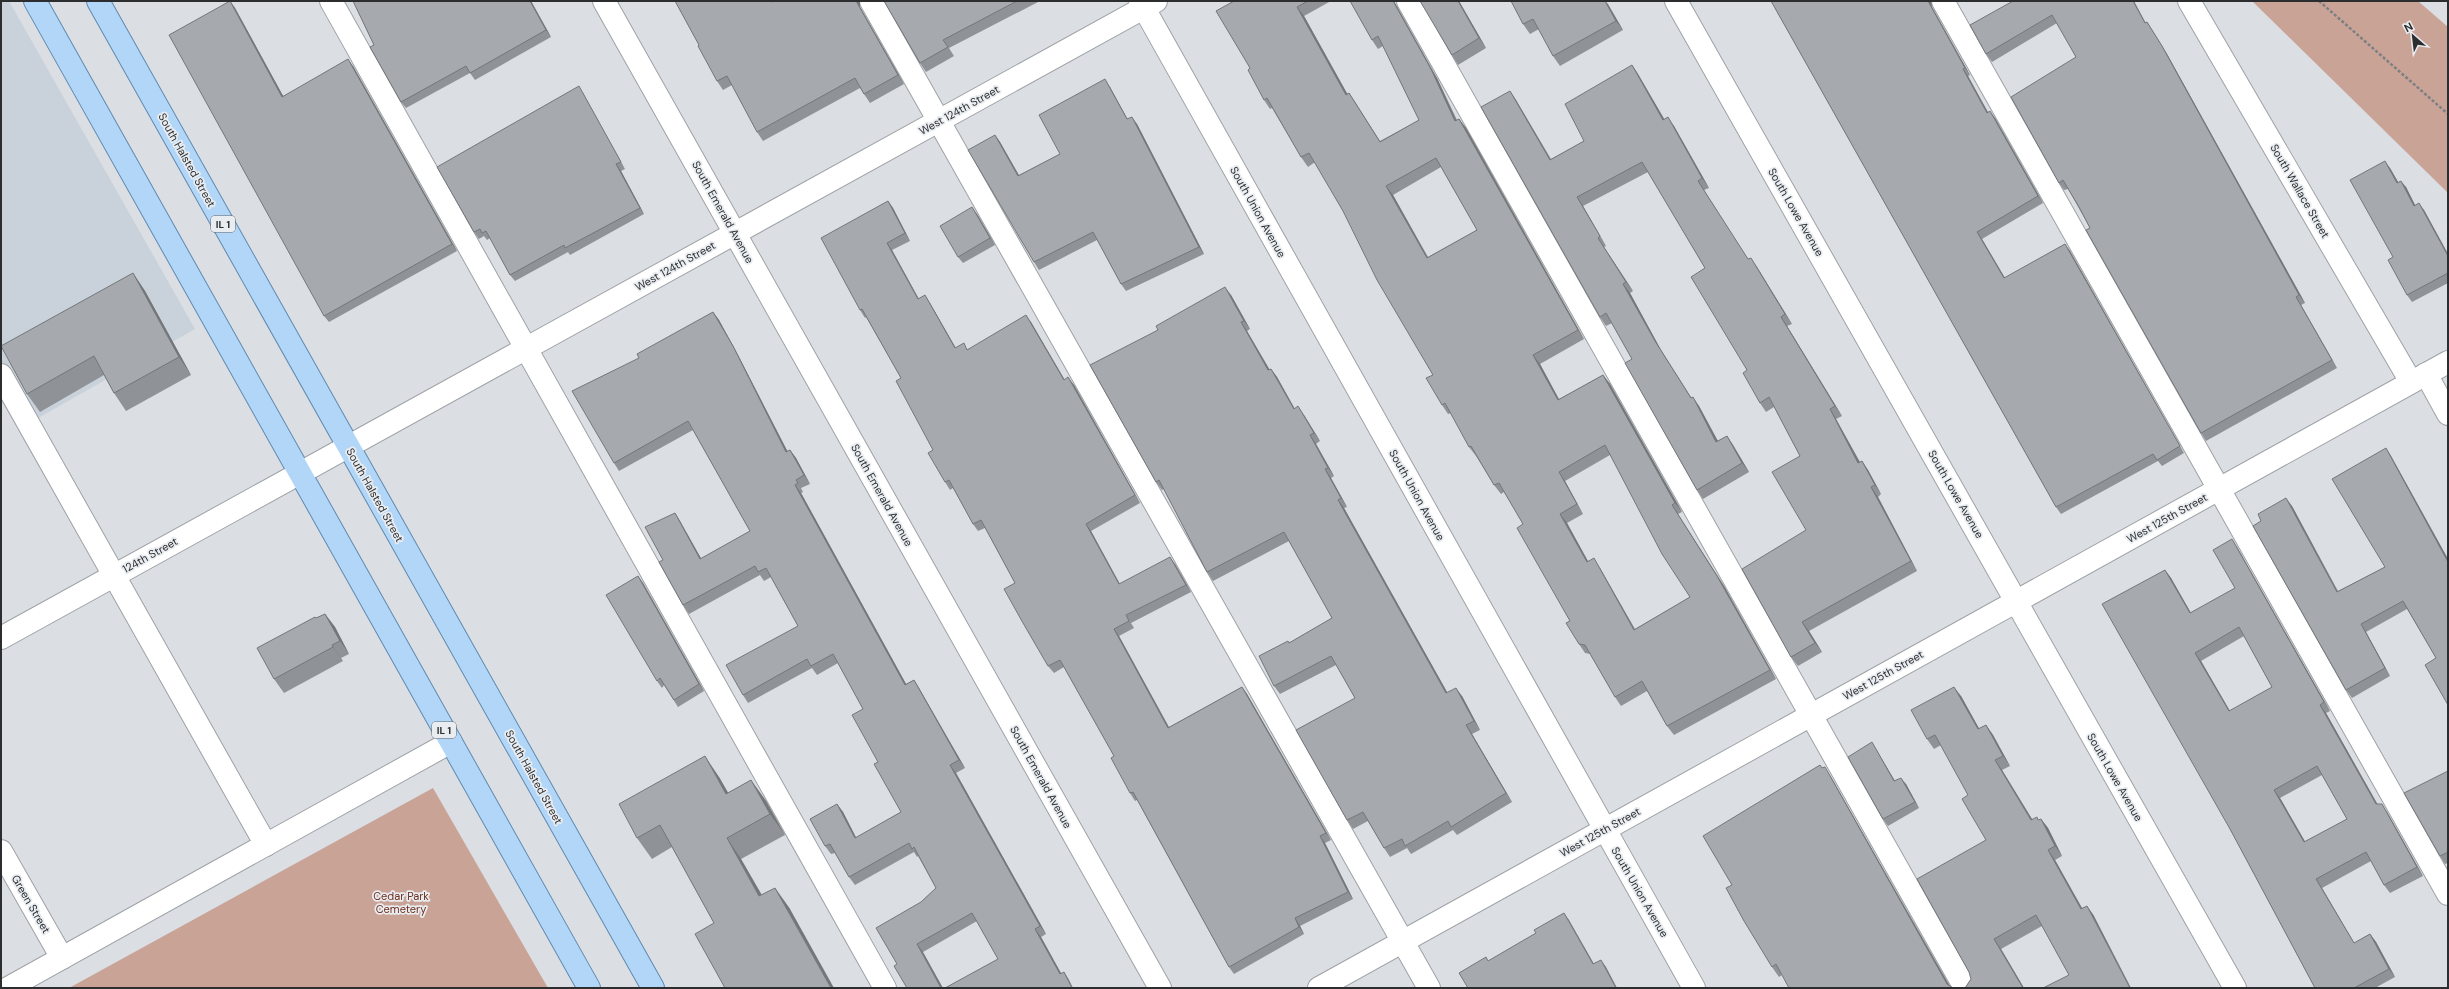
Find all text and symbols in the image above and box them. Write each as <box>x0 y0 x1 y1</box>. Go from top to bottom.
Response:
north arrow <box>2393 16 2433 56</box>
text: N <box>2401 19 2415 35</box>
street label: West 124th Street <box>916 82 1002 138</box>
street label: South Halsted Street <box>155 111 219 209</box>
street label: South Wallace Street <box>2267 141 2333 241</box>
street label: South Emerald Avenue <box>689 158 757 266</box>
street label: South Union Avenue <box>1227 164 1289 260</box>
street label: South Lowe Avenue <box>1765 165 1827 259</box>
road number: IL 1 <box>211 216 235 232</box>
street label: West 124th Street <box>632 238 718 294</box>
street label: South Emerald Avenue <box>848 441 916 549</box>
street label: South Halsted Street <box>343 446 407 544</box>
street label: South Union Avenue <box>1386 447 1448 543</box>
street label: South Lowe Avenue <box>1925 447 1987 541</box>
street label: West 125th Street <box>2124 490 2210 546</box>
street label: 124th Street <box>120 534 180 576</box>
street label: West 125th Street <box>1840 647 1926 703</box>
road number: IL 1 <box>432 722 456 738</box>
street label: South Emerald Avenue <box>1007 723 1075 831</box>
street label: South Halsted Street <box>502 728 566 826</box>
street label: South Lowe Avenue <box>2084 730 2146 824</box>
street label: West 125th Street <box>1557 804 1643 860</box>
street label: South Union Avenue <box>1608 844 1672 940</box>
street label: Green Street <box>9 872 53 936</box>
park label: Cedar Park Cemetery <box>373 889 429 916</box>

